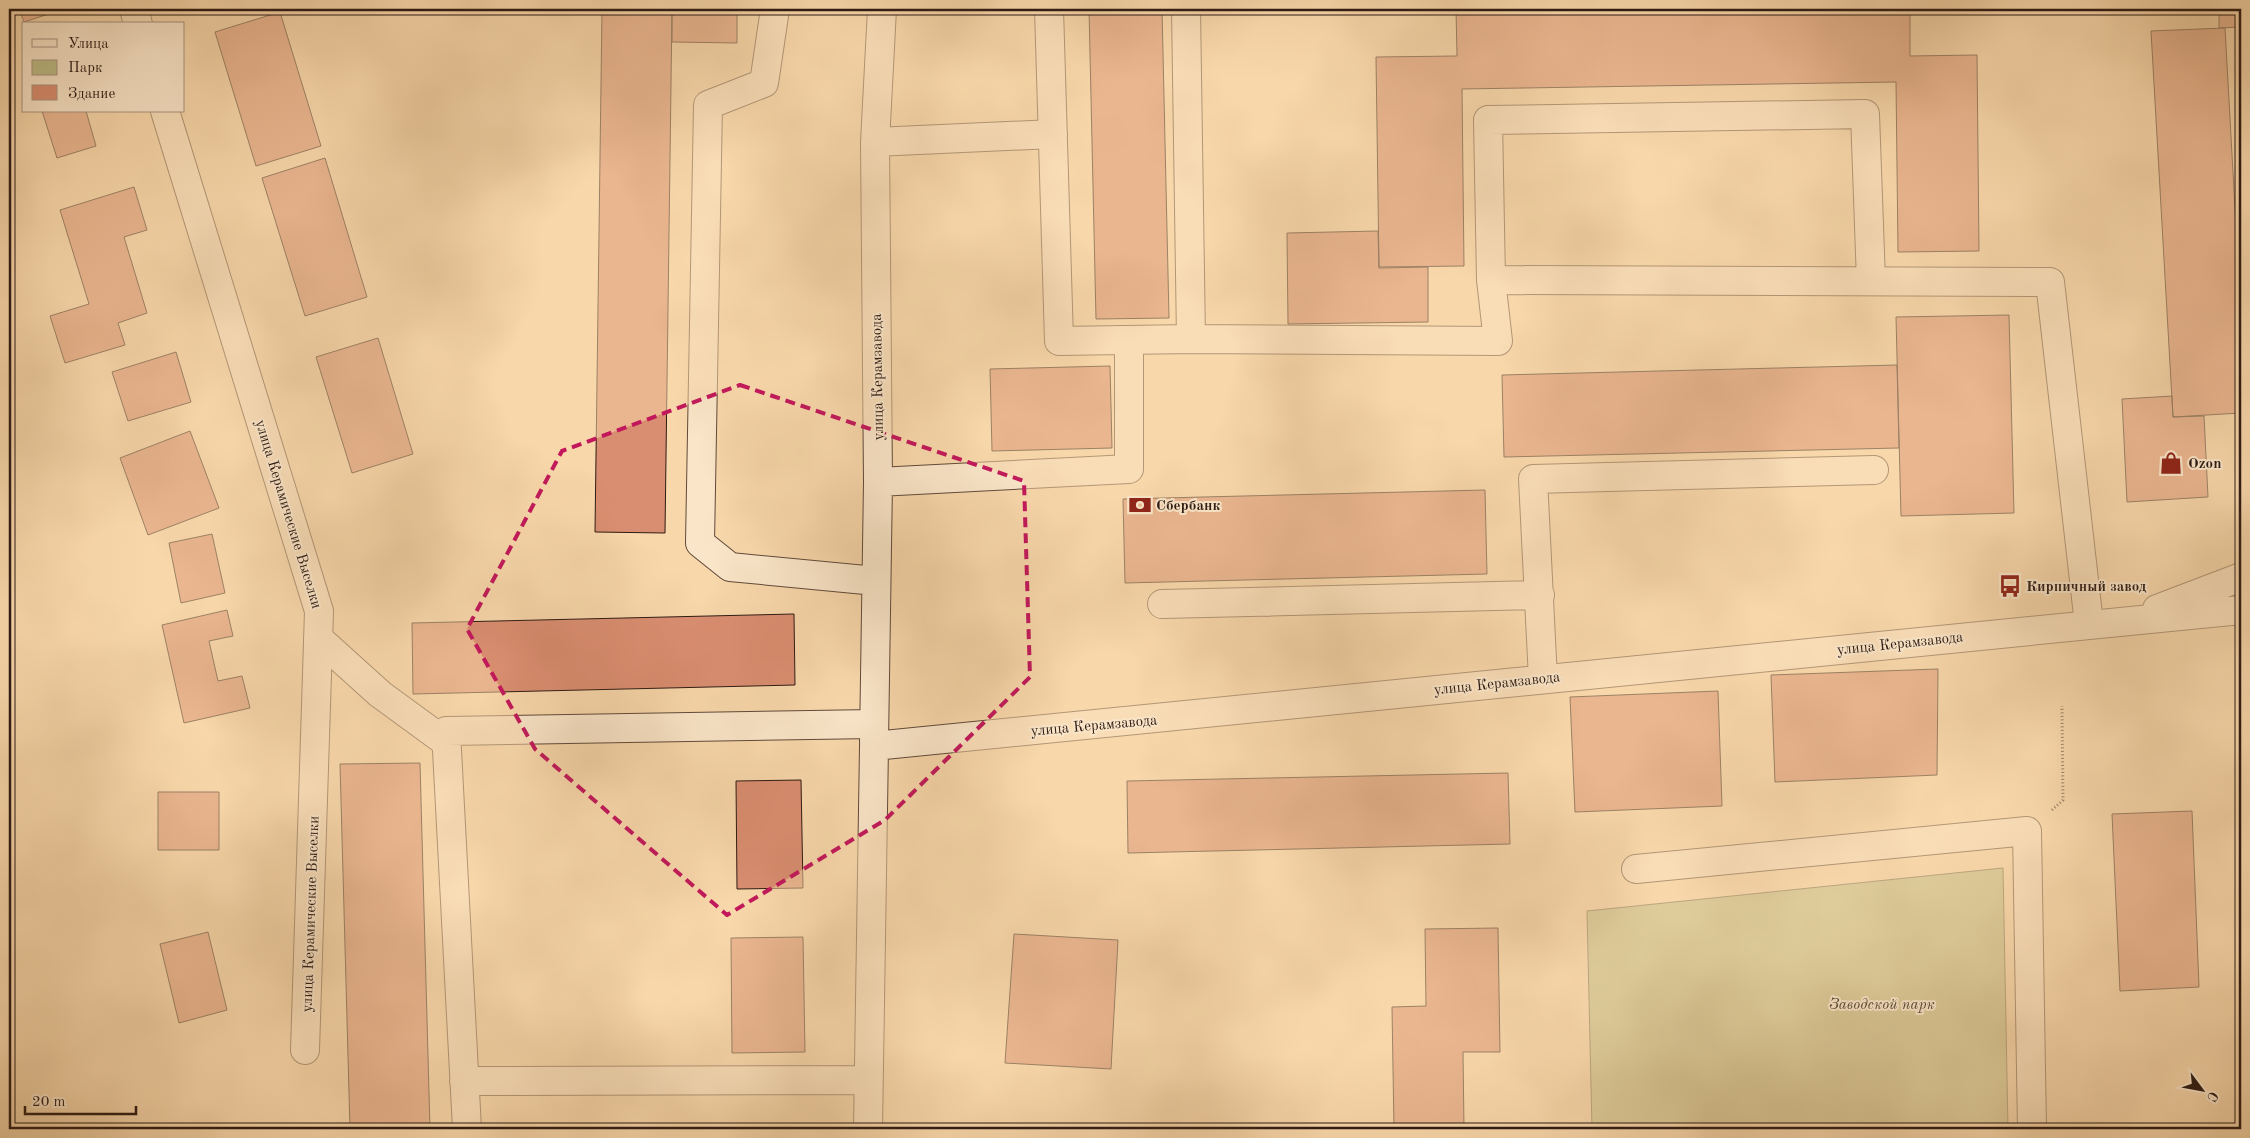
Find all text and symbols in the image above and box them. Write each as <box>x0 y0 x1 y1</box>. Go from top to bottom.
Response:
legend <box>22 22 185 112</box>
text: Улица <box>68 37 109 52</box>
text: Парк <box>68 61 103 76</box>
text: Здание <box>68 87 115 102</box>
street label: улица Керамзавода <box>870 313 887 441</box>
street label: улица Керамические Выселки <box>252 418 324 611</box>
shop icon: Ozon <box>2158 450 2184 476</box>
place label: Ozon <box>2188 457 2221 472</box>
bank icon: Сбербанк <box>1127 492 1153 518</box>
place label: Сбербанк <box>1156 499 1220 514</box>
bus stop icon: Кирпичный завод <box>1997 573 2023 599</box>
place label: Кирпичный завод <box>2026 580 2147 595</box>
street label: улица Керамзавода <box>1836 630 1965 659</box>
street label: улица Керамзавода <box>1433 670 1562 699</box>
street label: улица Керамзавода <box>1030 713 1159 740</box>
street label: улица Керамические Выселки <box>301 815 322 1013</box>
park label: Заводской парк <box>1829 997 1935 1013</box>
north arrow <box>2178 1066 2228 1116</box>
scale bar <box>25 1083 136 1115</box>
text: С <box>2204 1089 2221 1104</box>
text: 20 m <box>32 1095 66 1110</box>

